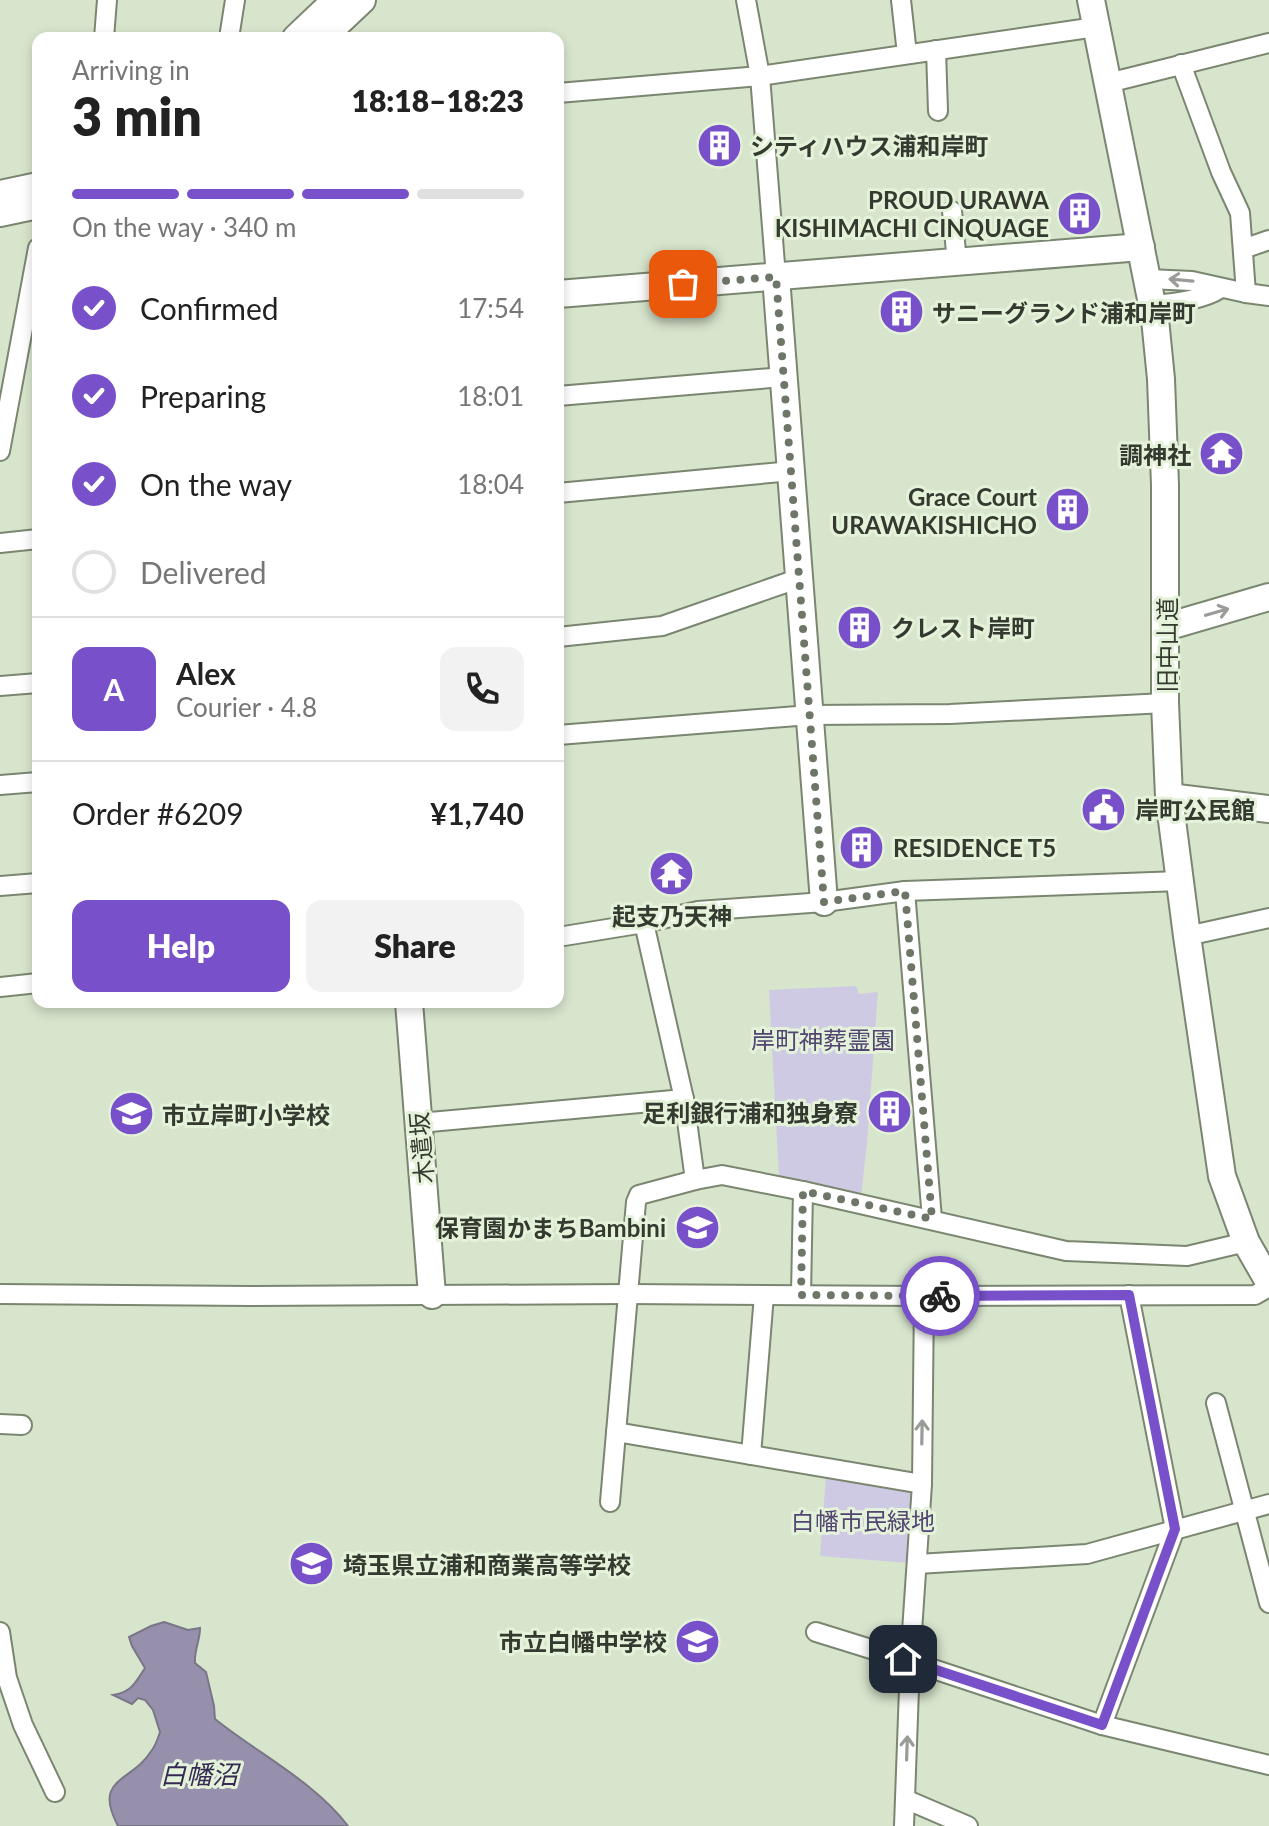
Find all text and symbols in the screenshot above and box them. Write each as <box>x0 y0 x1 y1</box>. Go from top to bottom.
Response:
text: Arriving in <box>72 54 190 86</box>
text: 18:18–18:23 <box>351 82 524 118</box>
text: 3 min <box>72 85 202 147</box>
building icon: シティハウス浦和岸町 <box>695 121 743 169</box>
place label: シティハウス浦和岸町 <box>750 131 989 160</box>
place label: PROUD URAWA KISHIMACHI CINQUAGE <box>775 185 1049 242</box>
building icon: PROUD URAWA KISHIMACHI CINQUAGE <box>1056 189 1104 237</box>
text: On the way · 340 m <box>72 211 296 243</box>
pin <box>649 250 717 318</box>
icon: bag <box>661 262 705 306</box>
one-way arrow <box>1168 272 1195 287</box>
icon: check <box>72 286 116 330</box>
building icon: サニーグランド浦和岸町 <box>877 288 925 336</box>
text: Confirmed <box>140 290 279 326</box>
text: 17:54 <box>457 292 524 324</box>
place label: サニーグランド浦和岸町 <box>932 298 1196 327</box>
icon: check <box>72 374 116 418</box>
text: Preparing <box>140 378 266 414</box>
text: 18:01 <box>457 380 524 412</box>
temple icon: 調神社 <box>1198 430 1246 478</box>
place label: 調神社 <box>1119 440 1191 469</box>
icon: check <box>72 462 116 506</box>
text: On the way <box>140 466 292 502</box>
text: 18:04 <box>457 468 524 500</box>
place label: Grace Court URAWAKISHICHO <box>831 482 1037 539</box>
building icon: Grace Court URAWAKISHICHO <box>1044 486 1092 534</box>
text: Delivered <box>140 554 267 590</box>
street label: 旧中山道 <box>1152 597 1181 693</box>
building icon: クレスト岸町 <box>836 603 884 651</box>
one-way arrow <box>1204 604 1230 619</box>
place label: クレスト岸町 <box>891 613 1035 642</box>
button: phone <box>440 647 524 731</box>
text: Alex <box>176 655 236 691</box>
text: A <box>104 671 124 707</box>
text: Courier · 4.8 <box>176 691 317 723</box>
public building icon: 岸町公民館 <box>1080 785 1128 833</box>
text: Order #6209 <box>72 795 244 831</box>
text: ¥1,740 <box>430 795 524 831</box>
place label: 岸町公民館 <box>1135 795 1255 824</box>
building icon: RESIDENCE T5 <box>838 823 886 871</box>
place label: RESIDENCE T5 <box>893 833 1056 862</box>
temple icon: 起支乃天神 <box>648 849 696 897</box>
button: Help <box>72 900 290 992</box>
button: Share <box>306 900 524 992</box>
place label: 起支乃天神 <box>612 901 732 930</box>
park label: 岸町神葬霊園 <box>751 1025 895 1054</box>
building icon: 足利銀行浦和独身寮 <box>865 1088 913 1136</box>
school or university icon: 市立岸町小学校 <box>107 1090 155 1138</box>
place label: 足利銀行浦和独身寮 <box>642 1098 858 1127</box>
place label: 市立岸町小学校 <box>162 1100 330 1129</box>
street label: 木遣坂 <box>403 1111 439 1185</box>
school or university icon: 保育園かまちBambini <box>673 1203 721 1251</box>
place label: 保育園かまちBambini <box>435 1213 666 1242</box>
courier <box>900 1256 980 1336</box>
icon: bike <box>918 1274 962 1318</box>
one-way arrow <box>914 1419 930 1446</box>
park label: 白幡市民緑地 <box>791 1506 935 1535</box>
school or university icon: 埼玉県立浦和商業高等学校 <box>288 1540 336 1588</box>
place label: 埼玉県立浦和商業高等学校 <box>343 1550 631 1579</box>
school or university icon: 市立白幡中学校 <box>674 1617 722 1665</box>
pin <box>869 1625 937 1693</box>
place label: 市立白幡中学校 <box>499 1627 667 1656</box>
icon: home <box>881 1637 925 1681</box>
one-way arrow <box>899 1735 914 1762</box>
water label: 白幡沼 <box>160 1758 242 1790</box>

